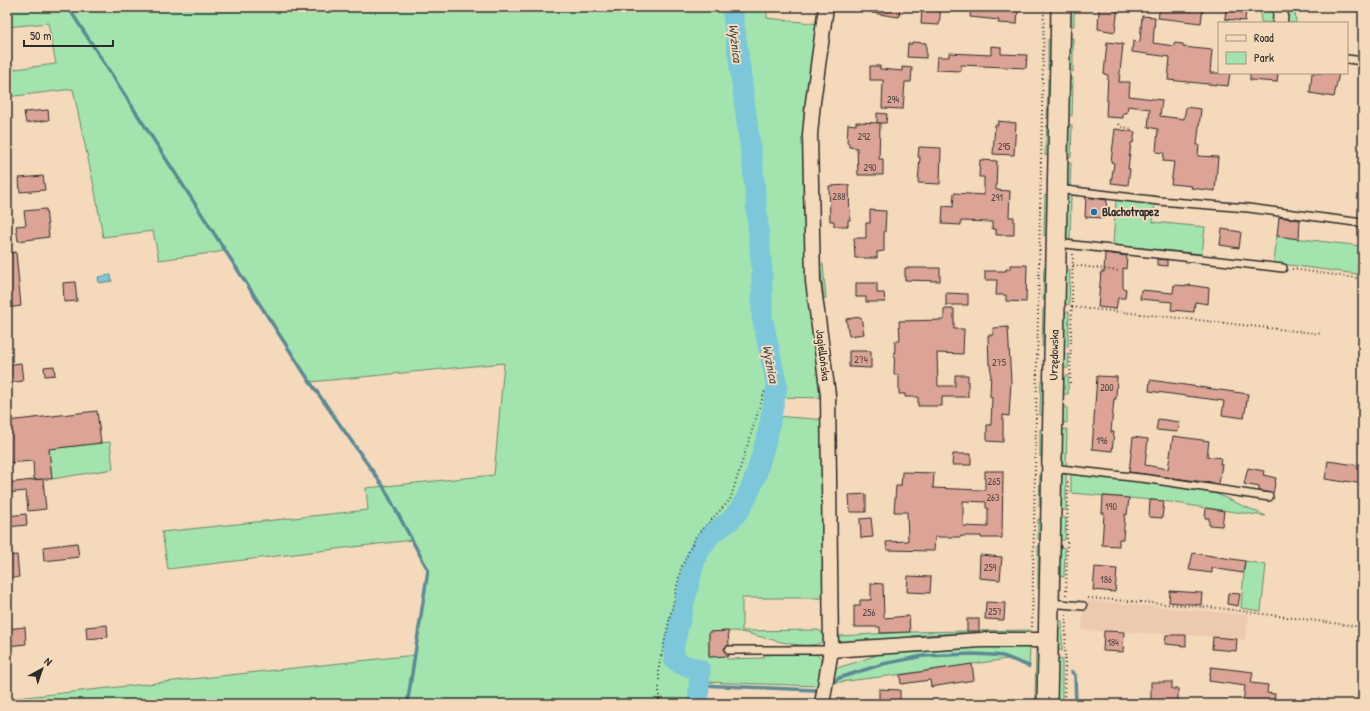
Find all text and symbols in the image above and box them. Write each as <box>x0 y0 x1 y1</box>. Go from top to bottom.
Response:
scale bar <box>24 22 113 48</box>
legend <box>1218 22 1348 74</box>
water label: Wyżnica <box>725 23 747 65</box>
text: 50 m <box>30 27 51 44</box>
text: Road <box>1254 29 1274 46</box>
text: Park <box>1254 49 1274 66</box>
house number: 294 <box>887 93 899 106</box>
house number: 292 <box>857 130 871 143</box>
house number: 295 <box>998 140 1011 153</box>
house number: 290 <box>864 161 877 174</box>
house number: 288 <box>832 190 846 203</box>
house number: 291 <box>991 191 1003 204</box>
place label: Blachotrapez <box>1102 203 1160 221</box>
marker: Blachotrapez <box>1089 207 1099 217</box>
street label: Jagiellońska <box>812 328 835 382</box>
street label: Urzędowska <box>1045 329 1063 381</box>
water label: Wyżnica <box>759 344 784 386</box>
house number: 274 <box>854 353 868 366</box>
house number: 275 <box>992 356 1007 369</box>
house number: 200 <box>1100 381 1114 394</box>
house number: 196 <box>1096 434 1108 447</box>
house number: 265 <box>988 475 1001 488</box>
house number: 263 <box>986 491 1000 504</box>
house number: 190 <box>1105 500 1117 513</box>
house number: 259 <box>984 561 997 574</box>
house number: 186 <box>1100 573 1112 586</box>
house number: 257 <box>988 605 1002 618</box>
house number: 256 <box>863 606 875 619</box>
house number: 184 <box>1107 636 1119 649</box>
north arrow <box>22 649 62 689</box>
text: N <box>42 654 55 669</box>

